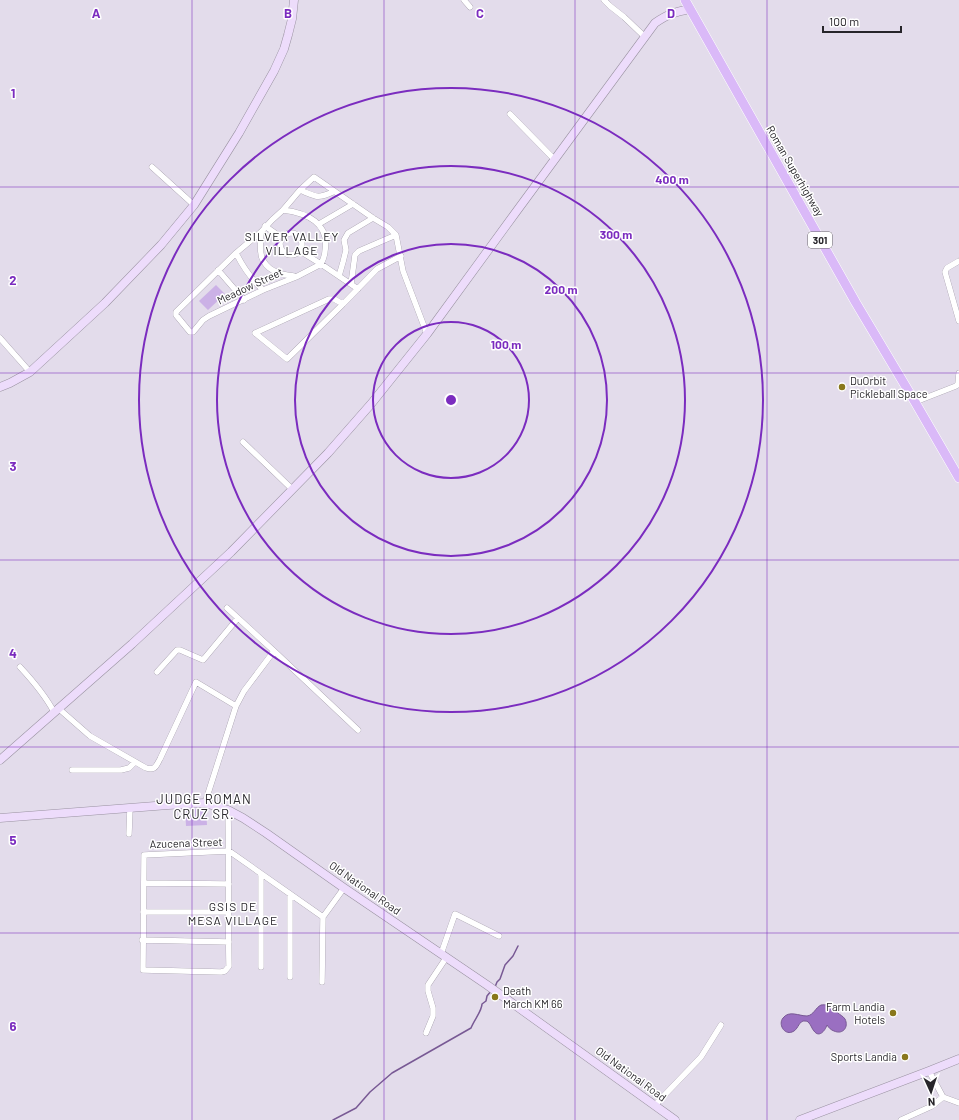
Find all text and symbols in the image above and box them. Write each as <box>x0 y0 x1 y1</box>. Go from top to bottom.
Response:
text: A <box>92 5 101 21</box>
text: B <box>284 5 292 21</box>
text: C <box>476 5 484 21</box>
text: D <box>667 5 675 21</box>
scale bar <box>823 8 901 34</box>
text: 100 m <box>829 14 859 28</box>
text: 1 <box>11 85 15 101</box>
street label: Roman Superhighway <box>764 123 827 218</box>
text: 400 m <box>655 172 689 186</box>
text: 300 m <box>600 227 632 241</box>
district label: SILVER VALLEY VILLAGE <box>245 229 339 257</box>
road number: 301 <box>808 232 832 248</box>
street label: Meadow Street <box>215 265 285 306</box>
text: 2 <box>9 272 17 288</box>
text: 200 m <box>545 282 577 296</box>
text: 100 m <box>491 337 521 351</box>
place label: DuOrbit Pickleball Space <box>850 374 928 400</box>
marker: DuOrbit Pickleball Space <box>837 382 847 392</box>
centre of rings <box>444 393 458 407</box>
text: 3 <box>9 458 17 474</box>
text: 4 <box>9 645 17 661</box>
district label: JUDGE ROMAN CRUZ SR. <box>156 791 252 822</box>
text: 5 <box>9 832 17 848</box>
street label: Azucena Street <box>149 835 223 850</box>
street label: Old National Road <box>327 858 403 917</box>
district label: GSIS DE MESA VILLAGE <box>188 899 278 927</box>
place label: Death March KM 66 <box>503 984 563 1010</box>
marker: Death March KM 66 <box>490 992 500 1002</box>
place label: Farm Landia Hotels <box>826 1000 885 1026</box>
marker: Farm Landia Hotels <box>888 1008 898 1018</box>
text: 6 <box>10 1018 17 1034</box>
street label: Old National Road <box>593 1044 669 1104</box>
place label: Sports Landia <box>831 1050 897 1063</box>
marker: Sports Landia <box>900 1052 910 1062</box>
north arrow <box>911 1072 951 1112</box>
text: N <box>928 1096 936 1109</box>

